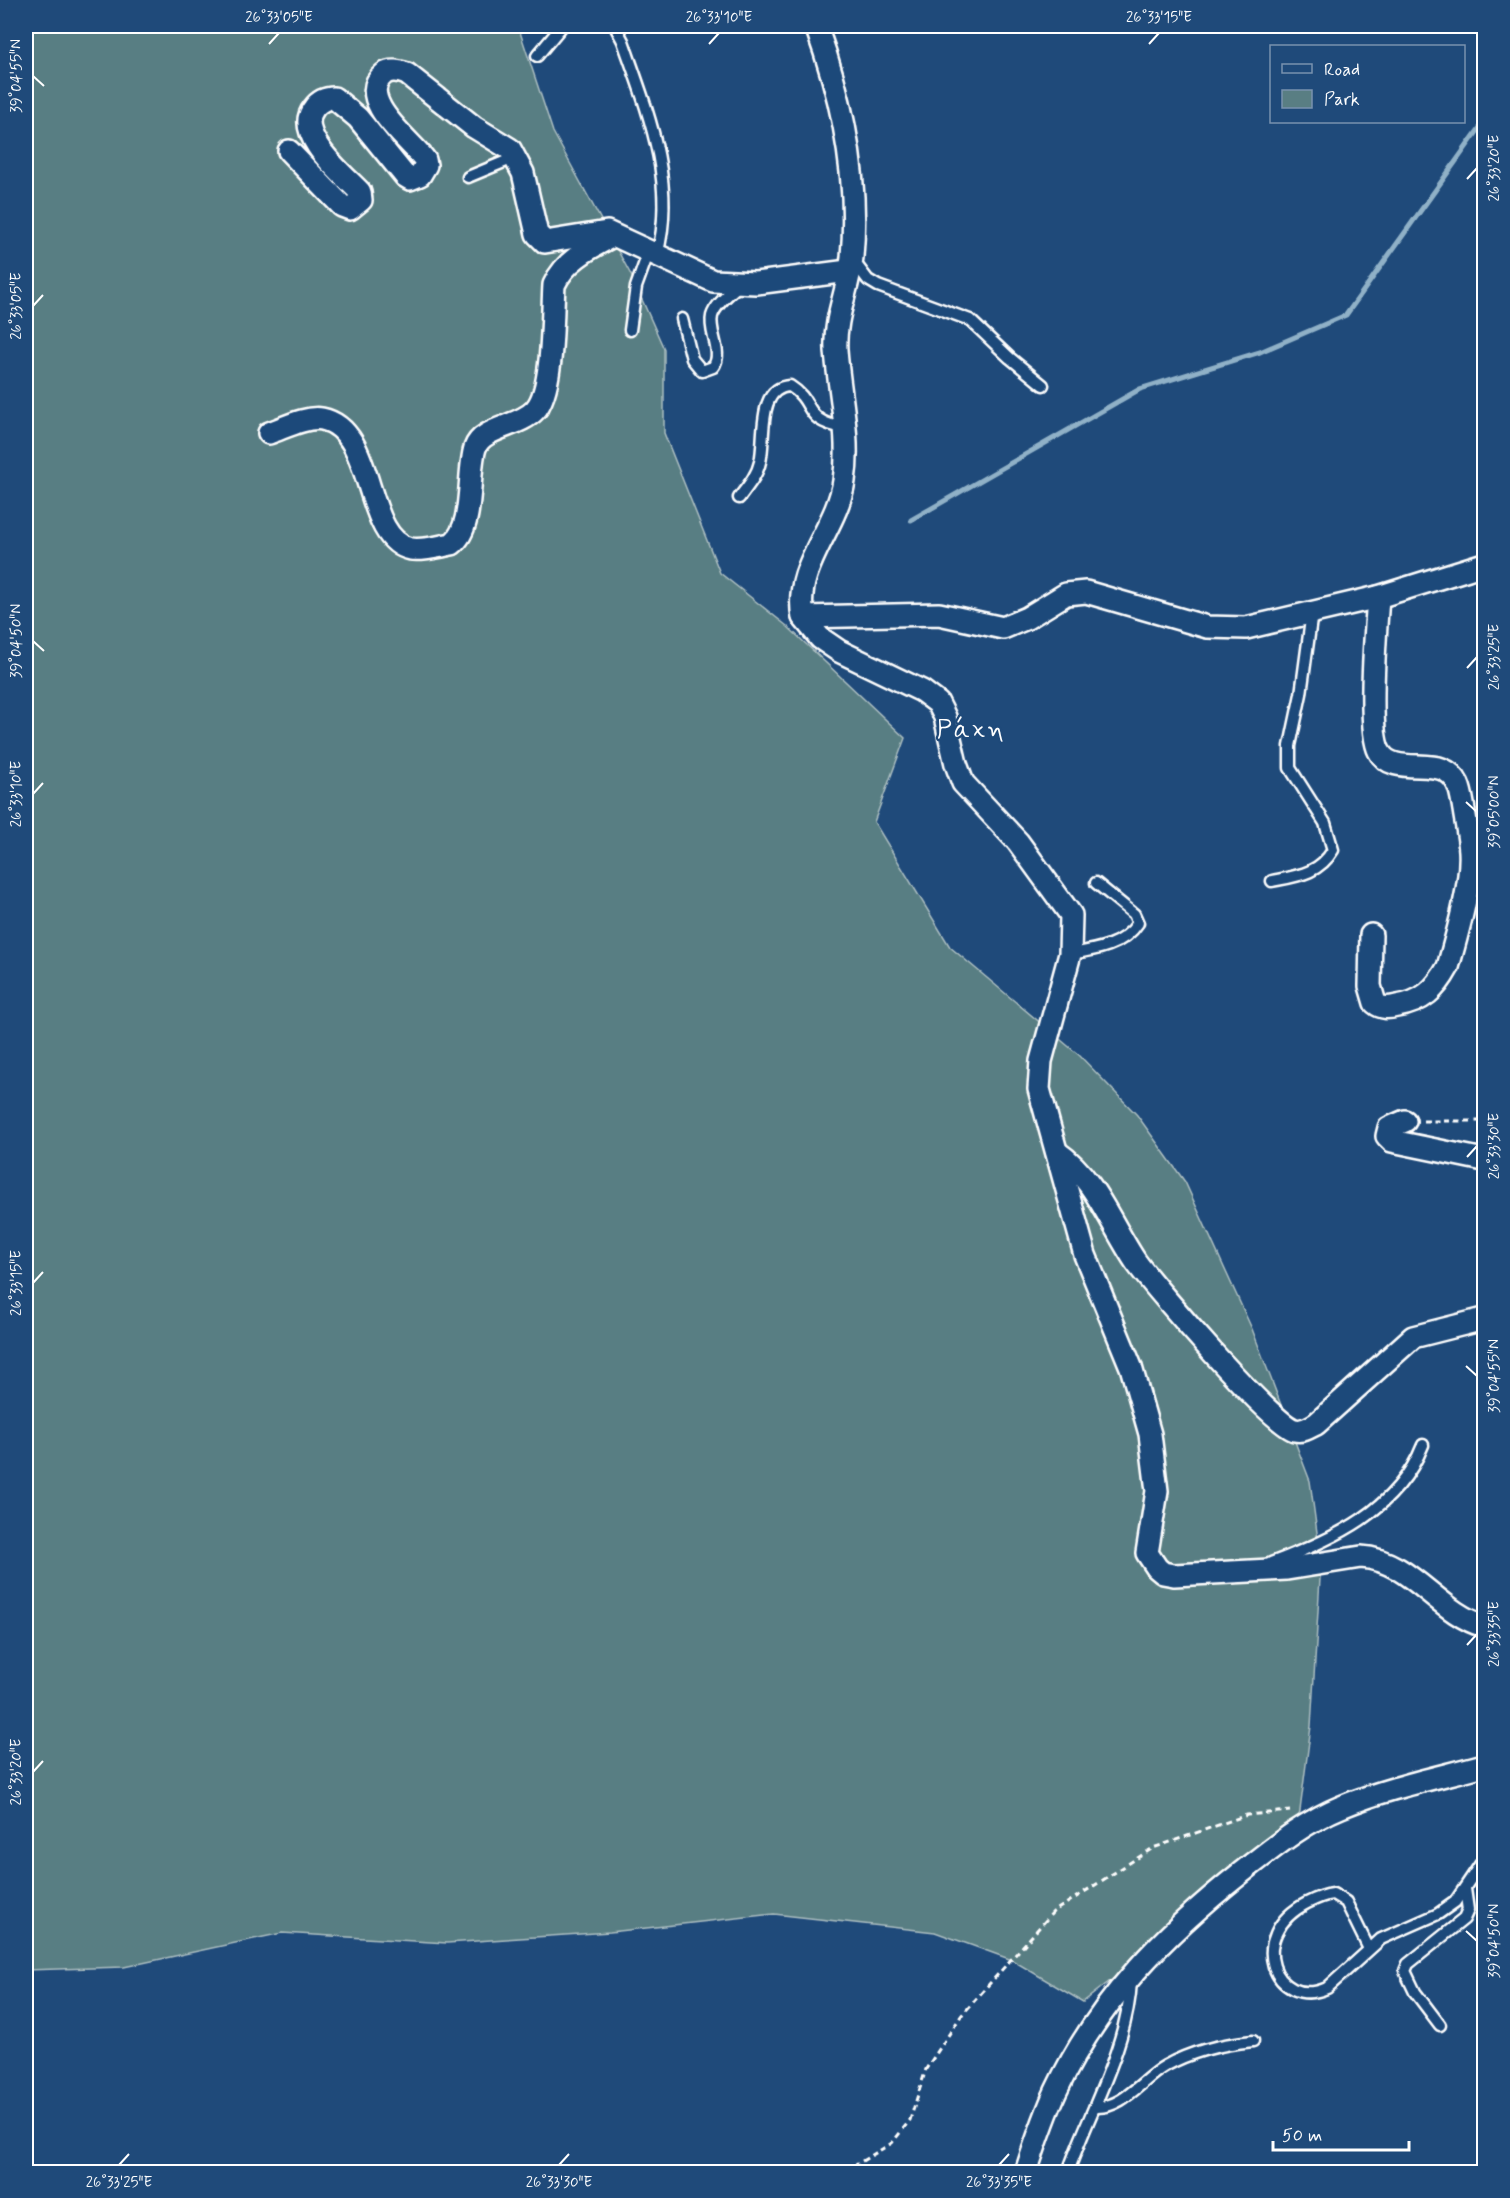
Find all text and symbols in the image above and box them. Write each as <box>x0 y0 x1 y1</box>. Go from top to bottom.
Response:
text: 26°33'05"E <box>245 8 313 28</box>
text: 26°33'10"E <box>686 8 752 28</box>
text: 26°33'15"E <box>1126 8 1192 28</box>
text: 39°04'55"N <box>7 39 27 113</box>
legend <box>1270 45 1465 123</box>
text: Road <box>1324 58 1360 82</box>
text: Park <box>1324 88 1360 112</box>
text: 26°33'20"E <box>1485 134 1505 202</box>
text: 26°33'05"E <box>7 272 27 340</box>
text: 39°04'50"N <box>7 604 27 678</box>
text: 26°33'25"E <box>1485 623 1505 690</box>
district label: Ράχη <box>937 713 1005 747</box>
text: 26°33'10"E <box>7 761 27 827</box>
text: 39°05'00"N <box>1485 776 1505 848</box>
text: 26°33'30"E <box>1485 1112 1505 1179</box>
text: 26°33'15"E <box>7 1250 27 1316</box>
text: 39°04'55"N <box>1485 1339 1505 1413</box>
text: 26°33'35"E <box>1485 1601 1505 1667</box>
text: 26°33'20"E <box>7 1738 27 1806</box>
text: 39°04'50"N <box>1485 1904 1505 1978</box>
scale bar <box>1273 2114 1410 2152</box>
text: 50 m <box>1282 2124 1322 2148</box>
text: 26°33'25"E <box>86 2173 153 2193</box>
text: 26°33'30"E <box>526 2173 593 2193</box>
text: 26°33'35"E <box>966 2173 1032 2193</box>

